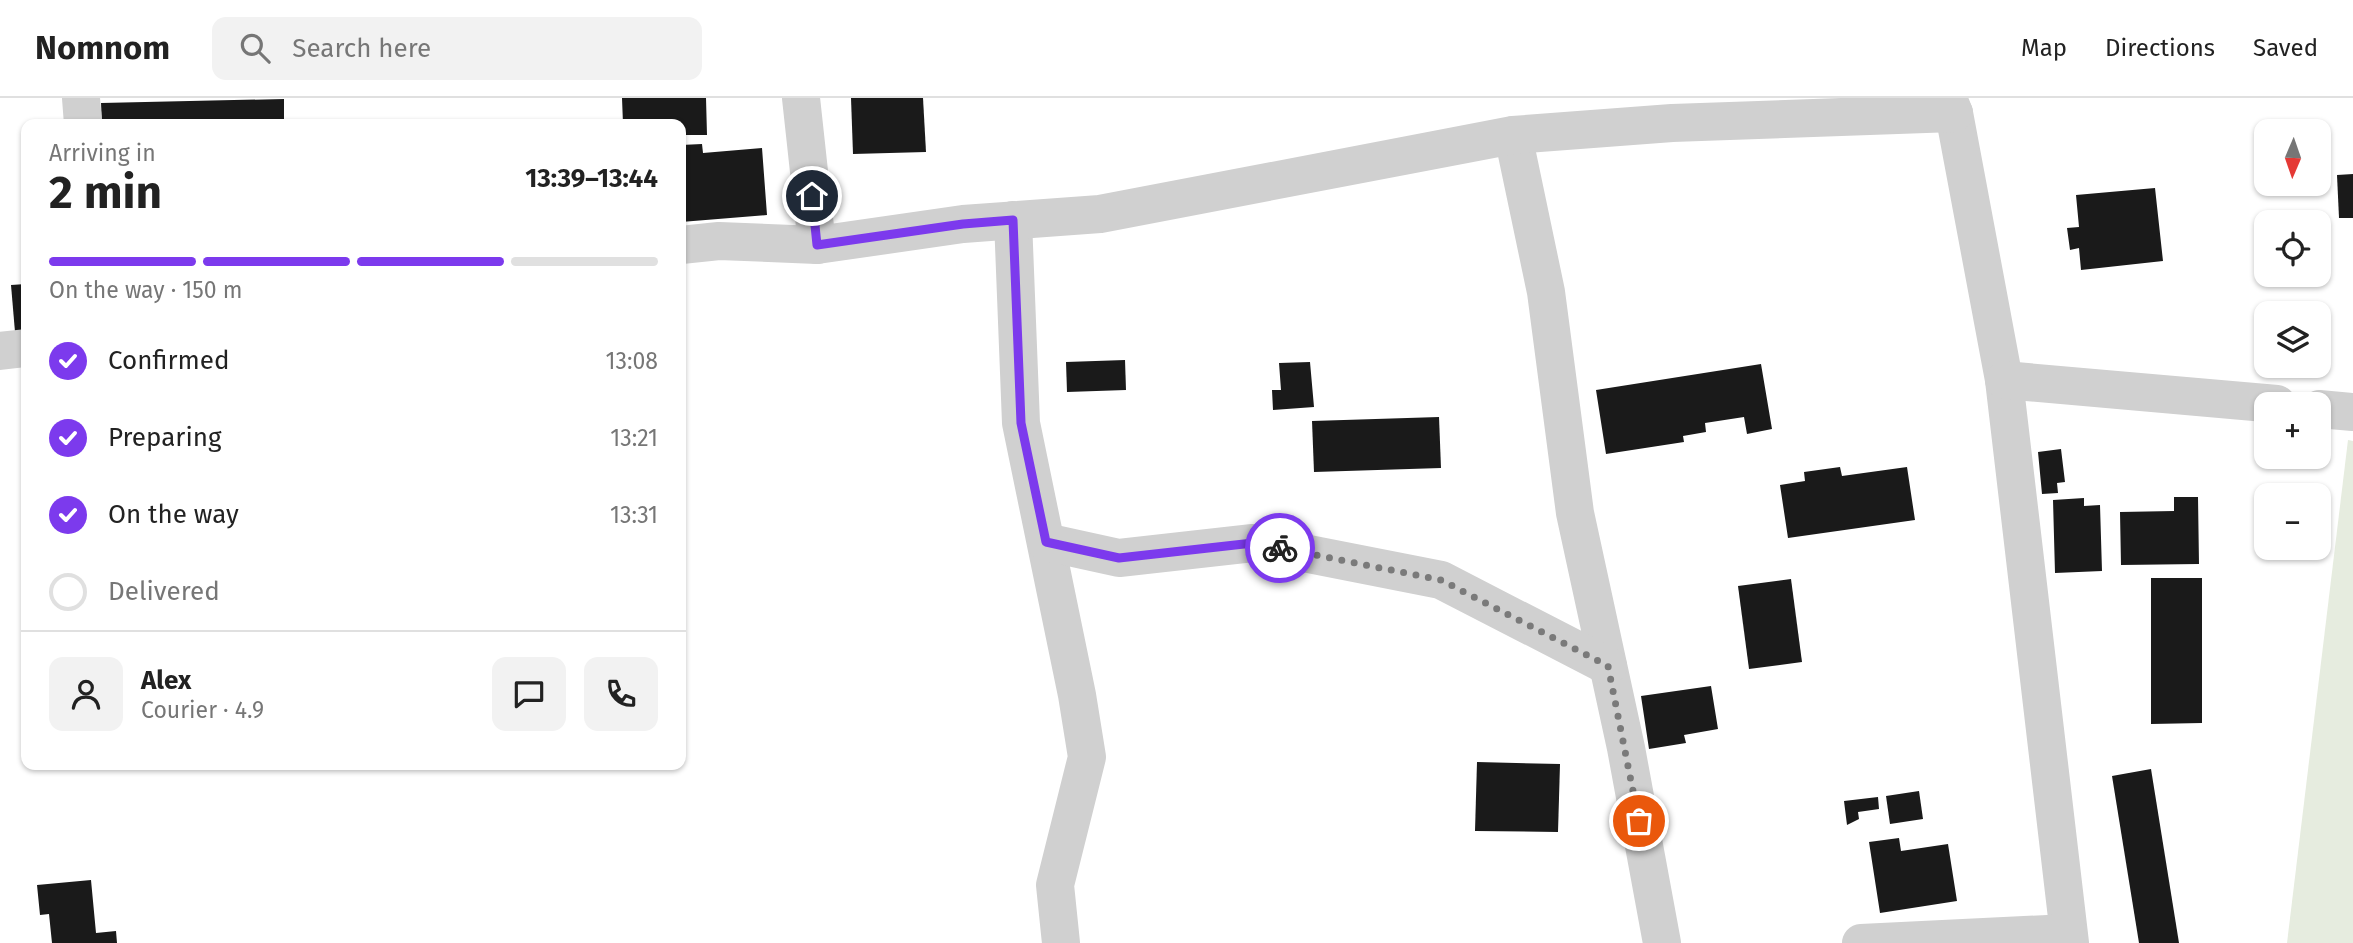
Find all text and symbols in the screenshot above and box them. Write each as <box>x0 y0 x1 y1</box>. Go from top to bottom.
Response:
search box <box>212 17 702 80</box>
text: Nomnom <box>35 28 170 68</box>
icon: search <box>236 29 274 67</box>
text: Search here <box>292 33 431 64</box>
text: Map <box>2021 34 2067 62</box>
text: Directions <box>2105 34 2215 62</box>
text: Saved <box>2253 34 2318 62</box>
north arrow <box>2254 119 2331 196</box>
map controls <box>2254 119 2331 560</box>
text: Arriving in <box>49 139 156 167</box>
text: 13:39–13:44 <box>525 163 658 194</box>
text: 2 min <box>49 165 162 220</box>
pin <box>782 166 842 226</box>
icon: home <box>793 177 831 215</box>
button: locate <box>2254 210 2331 287</box>
text: On the way · 150 m <box>49 276 242 304</box>
button: layers <box>2254 301 2331 378</box>
icon: check <box>49 342 87 380</box>
text: Confirmed <box>108 345 229 376</box>
text: 13:08 <box>606 347 658 375</box>
button: + <box>2254 392 2331 469</box>
icon: check <box>49 419 87 457</box>
text: Preparing <box>108 422 221 453</box>
text: 13:21 <box>610 424 658 452</box>
button: − <box>2254 483 2331 560</box>
icon: check <box>49 496 87 534</box>
text: On the way <box>108 499 239 530</box>
text: 13:31 <box>610 501 658 529</box>
courier <box>1245 513 1315 583</box>
icon: bike <box>1261 529 1299 567</box>
text: Delivered <box>108 576 220 607</box>
button: person <box>49 657 123 731</box>
button: chat <box>492 657 566 731</box>
button: phone <box>584 657 658 731</box>
text: Alex <box>141 665 191 696</box>
text: Courier · 4.9 <box>141 696 264 724</box>
pin <box>1609 791 1669 851</box>
icon: bag <box>1620 802 1658 840</box>

